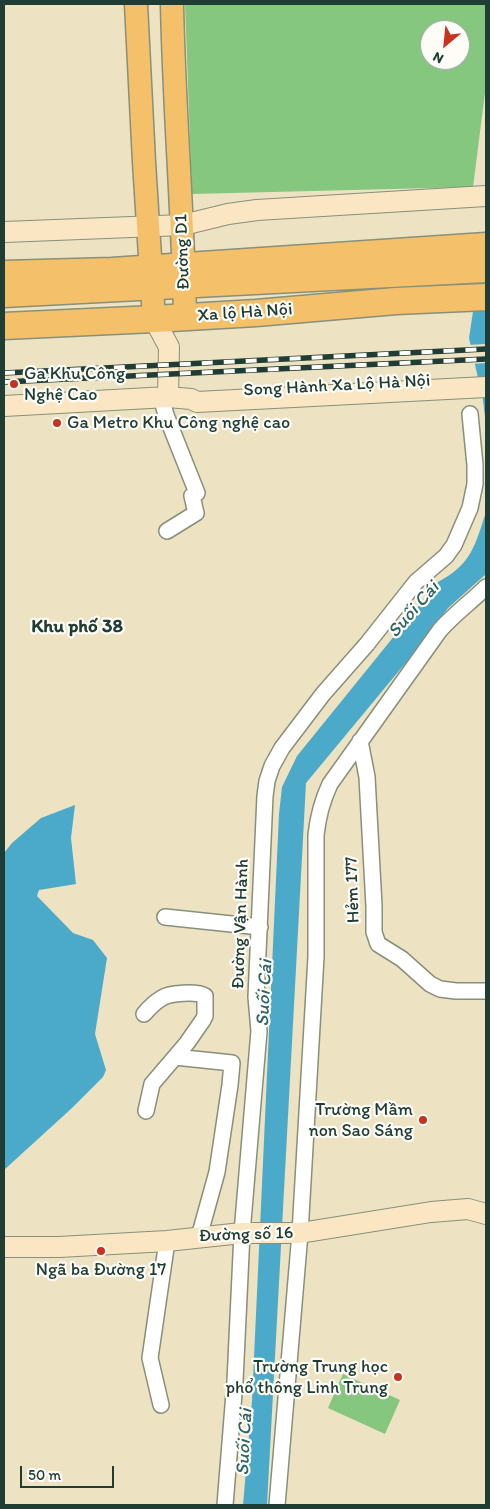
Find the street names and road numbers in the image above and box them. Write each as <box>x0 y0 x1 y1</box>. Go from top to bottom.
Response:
street label: Đường D1 <box>171 214 195 290</box>
street label: Xa lộ Hà Nội <box>197 299 293 327</box>
street label: Song Hành Xa Lộ Hà Nội <box>243 370 431 402</box>
street label: Hẻm 177 <box>341 856 365 924</box>
street label: Đường Vận Hành <box>228 859 254 989</box>
street label: Đường số 16 <box>198 1223 294 1247</box>

